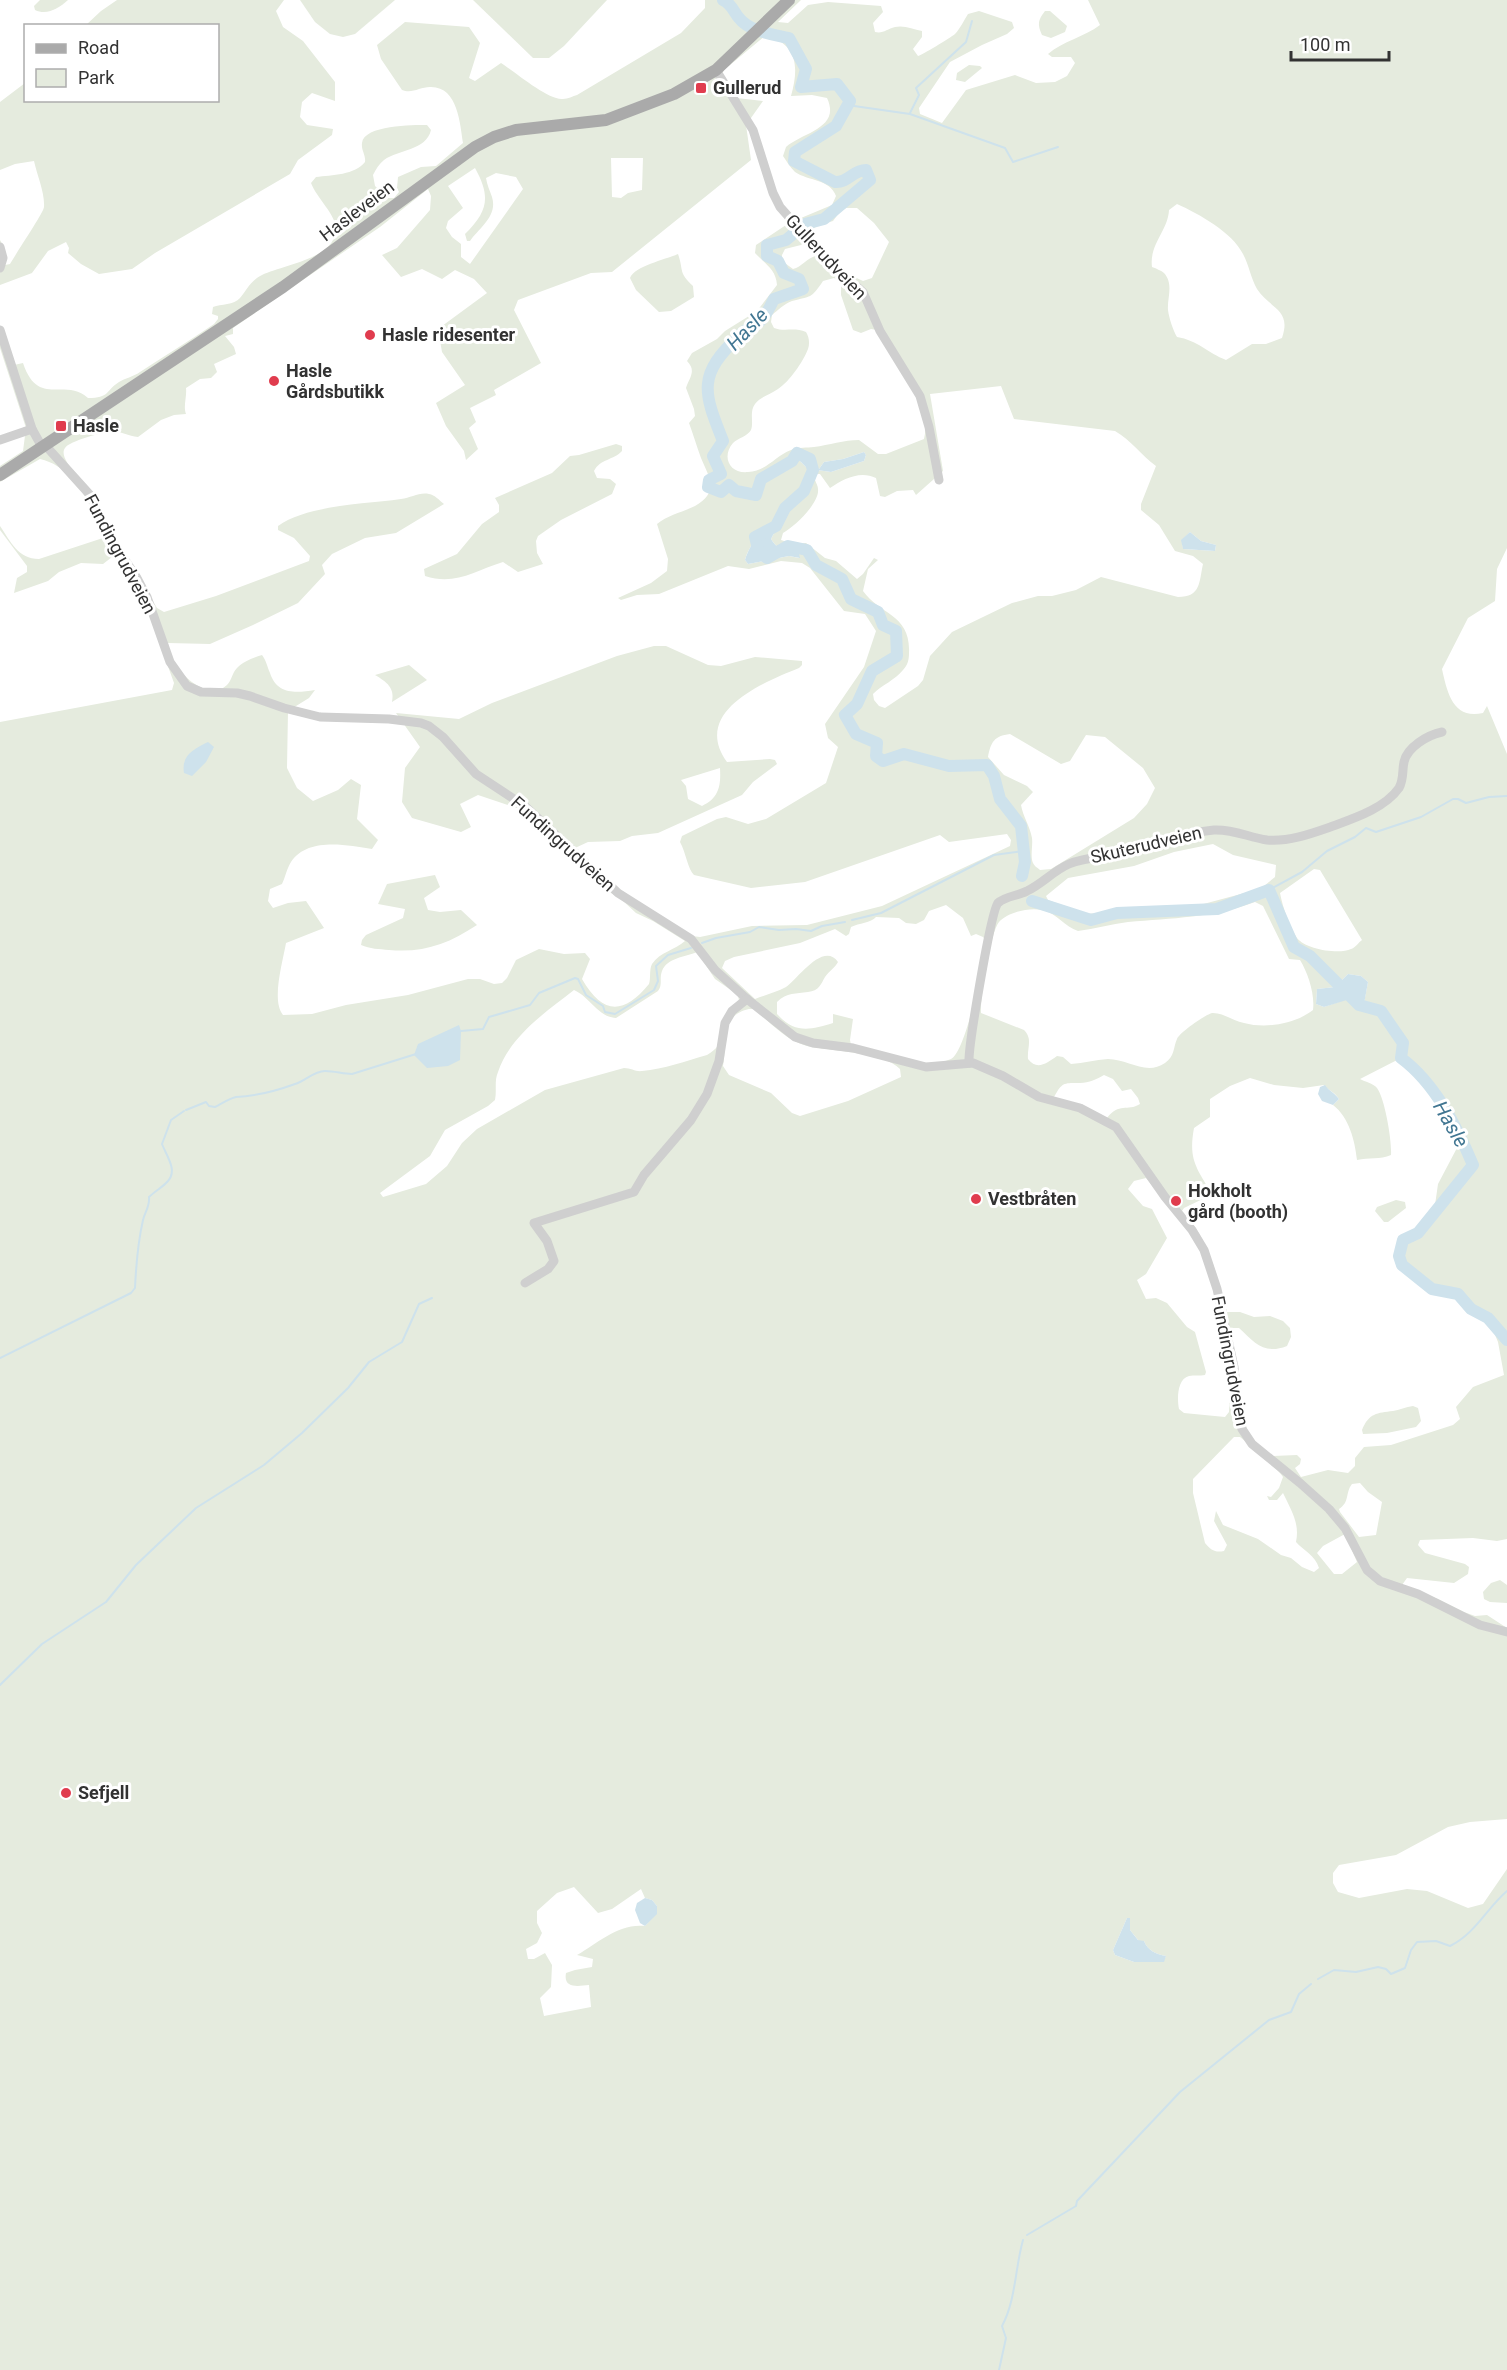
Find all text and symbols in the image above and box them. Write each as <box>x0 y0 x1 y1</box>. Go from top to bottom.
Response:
legend <box>24 24 219 102</box>
scale bar <box>1291 24 1388 62</box>
text: 100 m <box>1300 34 1351 55</box>
text: Road <box>78 37 119 58</box>
text: Park <box>78 67 115 88</box>
place label: Gullerud <box>713 77 781 98</box>
marker: Gullerud <box>694 81 708 95</box>
street label: Hasleveien <box>315 176 398 245</box>
street label: Gullerudveien <box>782 210 871 304</box>
water label: Hasle <box>721 303 773 355</box>
place label: Hasle ridesenter <box>382 324 516 345</box>
marker: Hasle ridesenter <box>363 328 377 342</box>
place label: Hasle Gårdsbutikk <box>286 360 384 402</box>
marker: Hasle Gårdsbutikk <box>267 374 281 388</box>
place label: Hasle <box>73 415 119 436</box>
marker: Hasle <box>54 419 68 433</box>
street label: Fundingrudveien <box>80 490 161 617</box>
street label: Fundingrudveien <box>507 792 620 896</box>
street label: Skuterudveien <box>1088 822 1203 867</box>
water label: Hasle <box>1428 1097 1474 1151</box>
place label: Hokholt gård (booth) <box>1188 1180 1288 1223</box>
place label: Vestbråten <box>988 1188 1076 1209</box>
marker: Vestbråten <box>969 1192 983 1206</box>
marker: Hokholt gård (booth) <box>1169 1194 1183 1208</box>
street label: Fundingrudveien <box>1208 1294 1253 1428</box>
place label: Sefjell <box>78 1782 129 1803</box>
marker: Sefjell <box>59 1786 73 1800</box>

